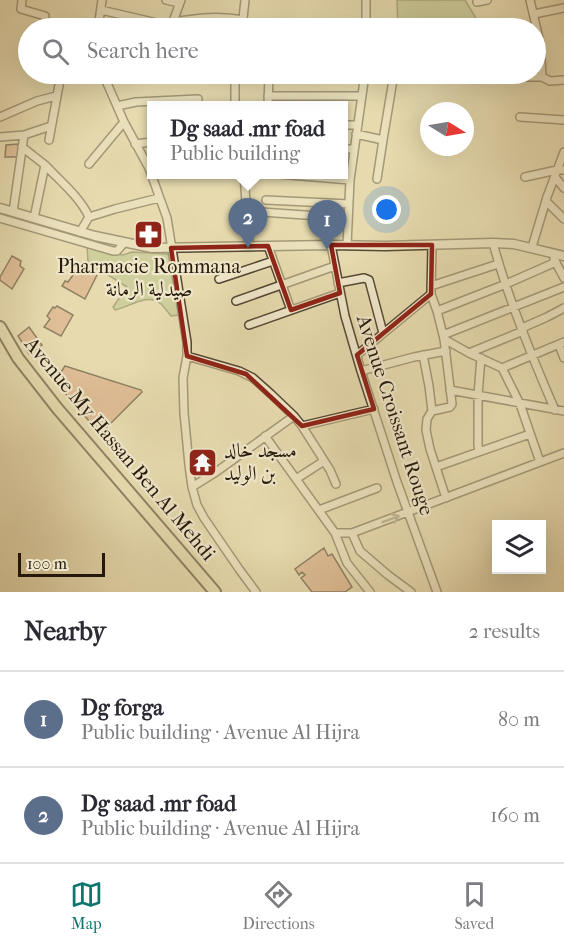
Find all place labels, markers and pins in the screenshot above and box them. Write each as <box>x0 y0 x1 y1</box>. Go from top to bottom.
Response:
pin: 2 <box>228 198 268 248</box>
pin: 1 <box>308 200 346 250</box>
pharmacy icon: Pharmacie Rommana صيدلية الرمانة <box>133 219 165 251</box>
place label: Pharmacie Rommana صيدلية الرمانة <box>57 255 241 301</box>
place label: مسجد خالد بن الوليد <box>224 439 297 486</box>
temple icon: مسجد خالد بن الوليد <box>187 446 219 478</box>

